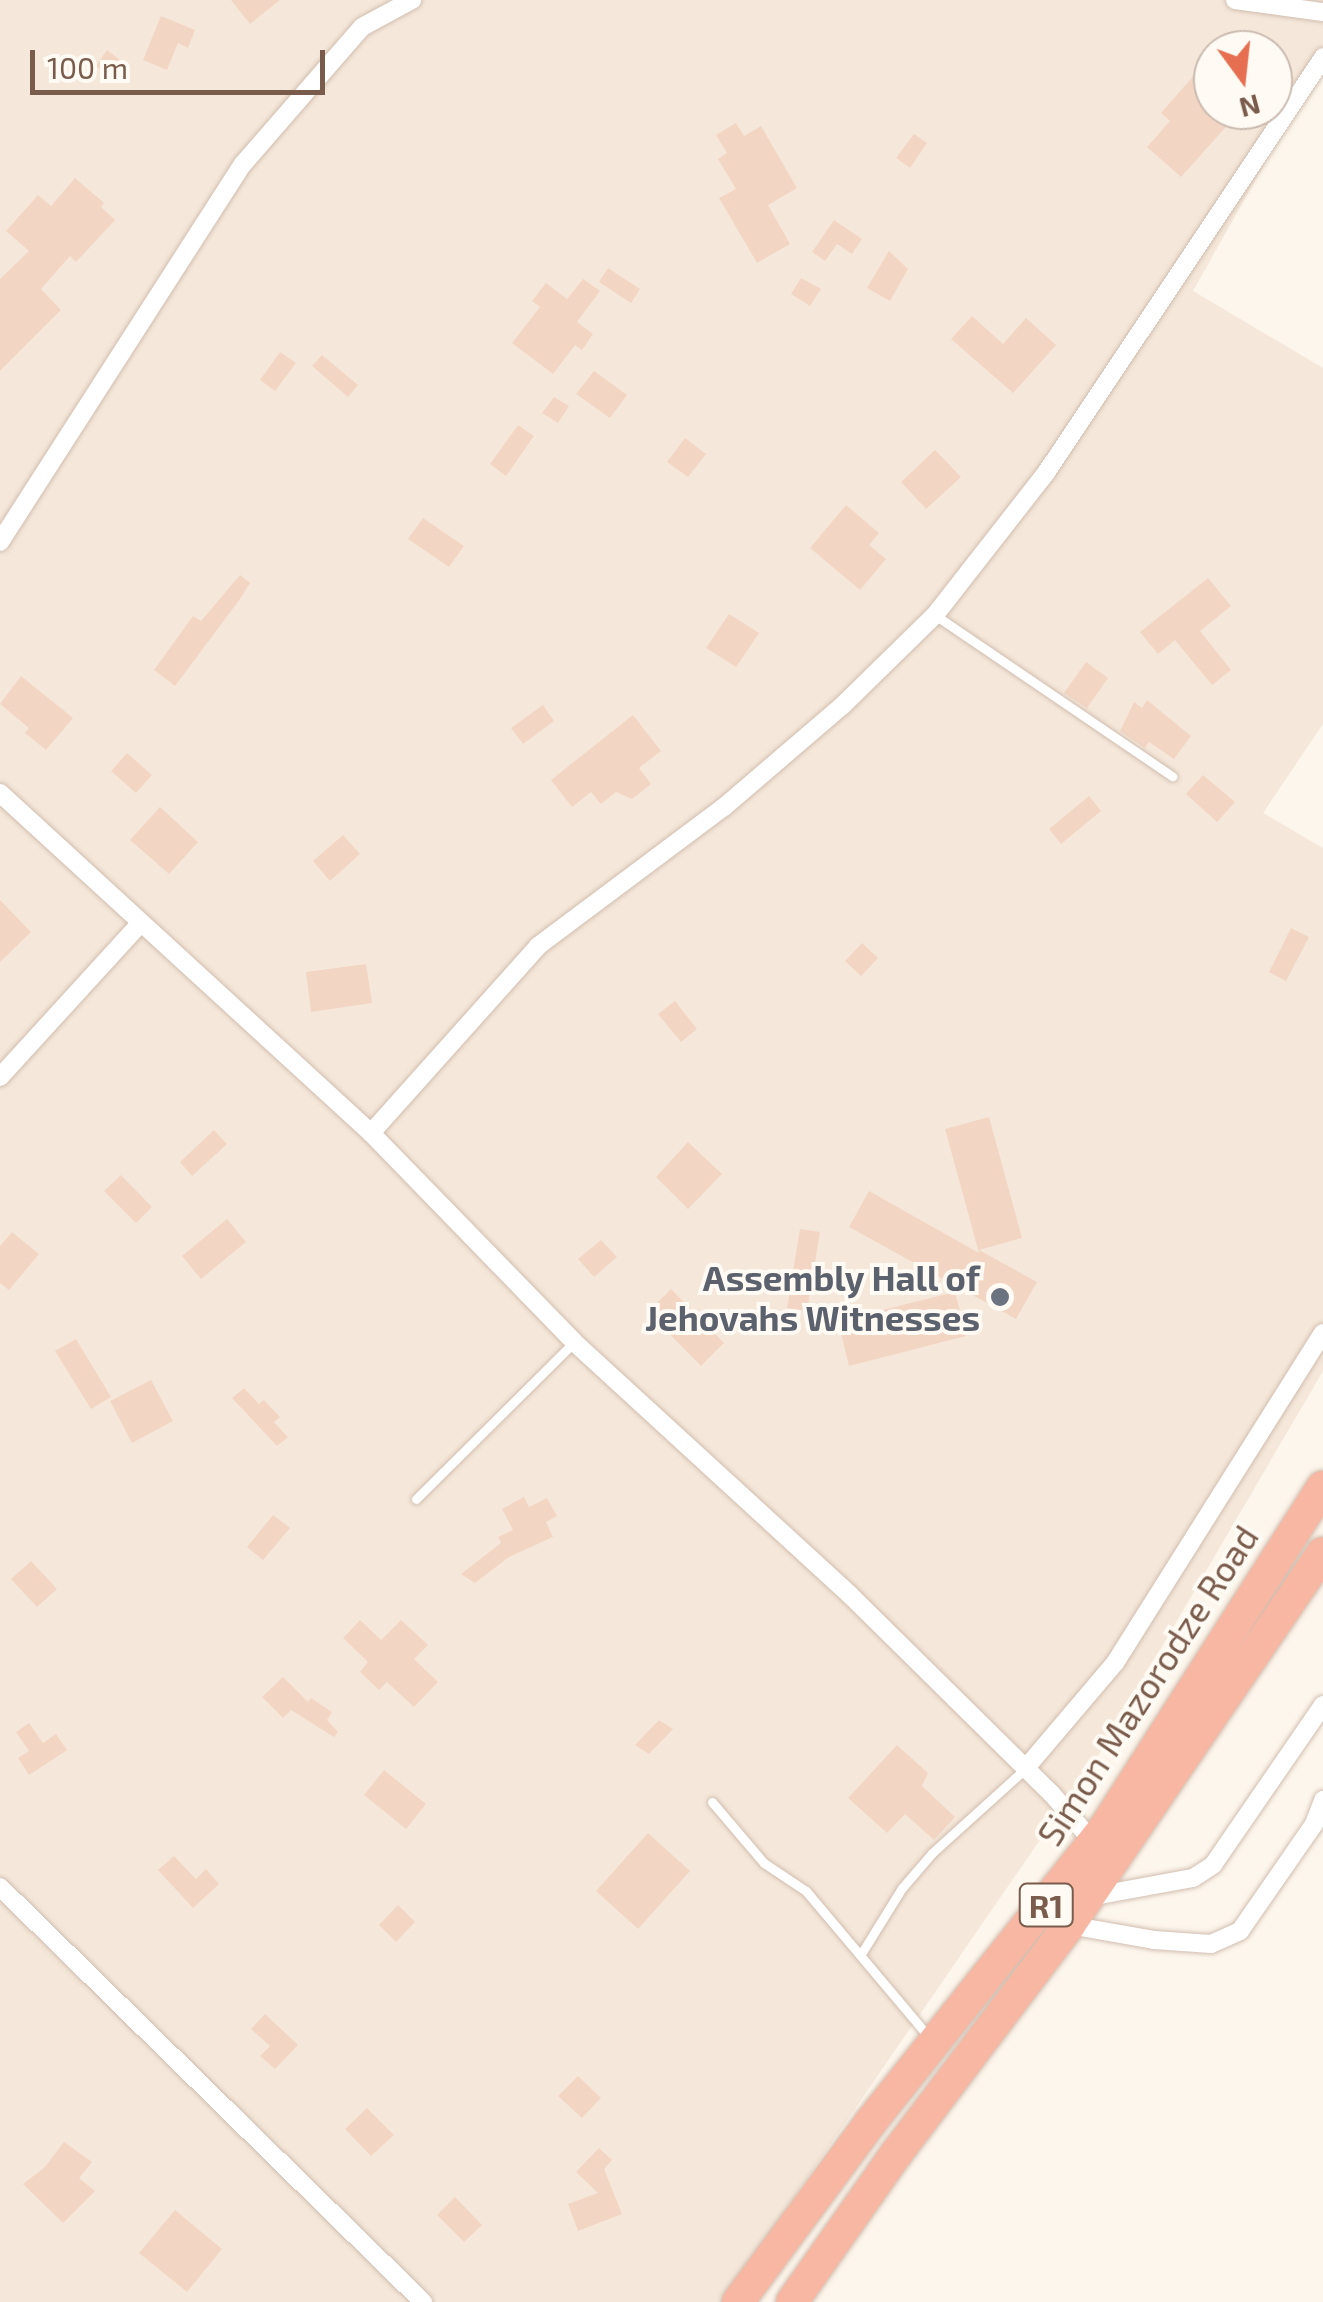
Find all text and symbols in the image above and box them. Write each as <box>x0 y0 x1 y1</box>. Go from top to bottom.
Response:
scale bar <box>35 30 330 92</box>
north arrow <box>1193 30 1293 130</box>
text: 100 m <box>47 49 128 85</box>
text: N <box>1236 88 1264 126</box>
place label: Assembly Hall of Jehovahs Witnesses <box>645 1256 980 1338</box>
marker: Assembly Hall of Jehovahs Witnesses <box>989 1286 1011 1308</box>
street label: Simon Mazorodze Road <box>1028 1517 1266 1853</box>
road number: R1 <box>1018 1878 1074 1932</box>

